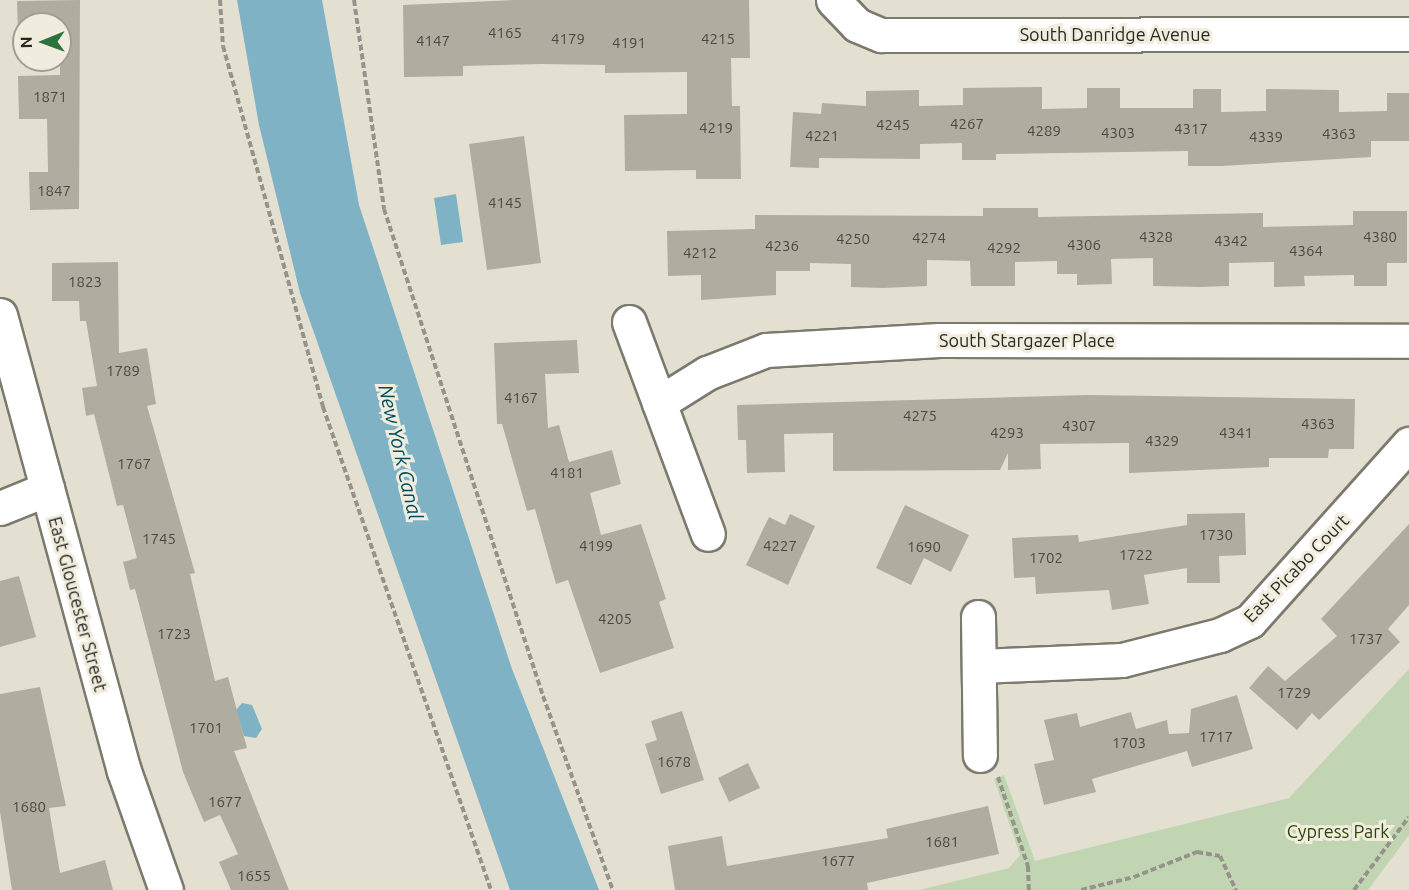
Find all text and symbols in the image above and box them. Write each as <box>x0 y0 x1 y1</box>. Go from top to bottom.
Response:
north arrow <box>12 12 72 72</box>
street label: South Danridge Avenue <box>1020 23 1210 45</box>
house number: 4165 <box>488 24 522 42</box>
house number: 4179 <box>551 30 585 48</box>
house number: 4215 <box>701 30 735 48</box>
house number: 4147 <box>416 32 450 50</box>
house number: 4191 <box>612 34 646 52</box>
text: N <box>17 36 35 48</box>
house number: 1871 <box>33 88 67 106</box>
house number: 4267 <box>950 115 984 133</box>
house number: 4245 <box>876 116 910 134</box>
house number: 4219 <box>699 119 733 137</box>
house number: 4317 <box>1174 120 1208 138</box>
house number: 4289 <box>1027 122 1061 140</box>
house number: 4303 <box>1101 124 1135 142</box>
house number: 4363 <box>1322 125 1356 143</box>
house number: 4221 <box>805 127 839 145</box>
house number: 4339 <box>1249 128 1283 146</box>
house number: 1847 <box>37 182 71 200</box>
house number: 4145 <box>488 194 522 212</box>
house number: 4328 <box>1139 228 1173 246</box>
house number: 4380 <box>1363 228 1397 246</box>
house number: 4274 <box>912 229 946 247</box>
house number: 4250 <box>836 230 870 248</box>
house number: 4342 <box>1214 232 1248 250</box>
house number: 4306 <box>1067 236 1101 254</box>
house number: 4236 <box>765 237 799 255</box>
house number: 4292 <box>987 239 1021 257</box>
house number: 4364 <box>1289 242 1323 260</box>
house number: 4212 <box>683 244 717 262</box>
house number: 1823 <box>68 273 102 291</box>
street label: South Stargazer Place <box>939 329 1115 351</box>
house number: 1789 <box>106 362 140 380</box>
water label: New York Canal <box>374 382 428 522</box>
house number: 4167 <box>504 389 538 407</box>
house number: 4275 <box>903 407 937 425</box>
house number: 4363 <box>1301 415 1335 433</box>
house number: 4307 <box>1062 417 1096 435</box>
house number: 4293 <box>990 424 1024 442</box>
house number: 4341 <box>1219 424 1253 442</box>
house number: 4329 <box>1145 432 1179 450</box>
house number: 1767 <box>117 455 151 473</box>
house number: 4181 <box>550 464 584 482</box>
street label: East Picabo Court <box>1239 509 1353 627</box>
street label: East Gloucester Street <box>44 514 112 694</box>
house number: 1730 <box>1199 526 1233 544</box>
house number: 1745 <box>142 530 176 548</box>
house number: 4199 <box>579 537 613 555</box>
house number: 4227 <box>763 537 797 555</box>
house number: 1690 <box>907 538 941 556</box>
house number: 1722 <box>1119 546 1153 564</box>
house number: 1702 <box>1029 549 1063 567</box>
house number: 4205 <box>598 610 632 628</box>
house number: 1723 <box>157 625 191 643</box>
house number: 1737 <box>1349 630 1383 648</box>
house number: 1729 <box>1277 684 1311 702</box>
house number: 1701 <box>189 719 223 737</box>
house number: 1717 <box>1199 728 1233 746</box>
house number: 1703 <box>1112 734 1146 752</box>
house number: 1678 <box>657 753 691 771</box>
house number: 1677 <box>208 793 242 811</box>
house number: 1680 <box>12 798 46 816</box>
park label: Cypress Park <box>1287 820 1389 842</box>
house number: 1681 <box>925 833 959 851</box>
house number: 1677 <box>821 852 855 870</box>
house number: 1655 <box>237 867 271 885</box>

